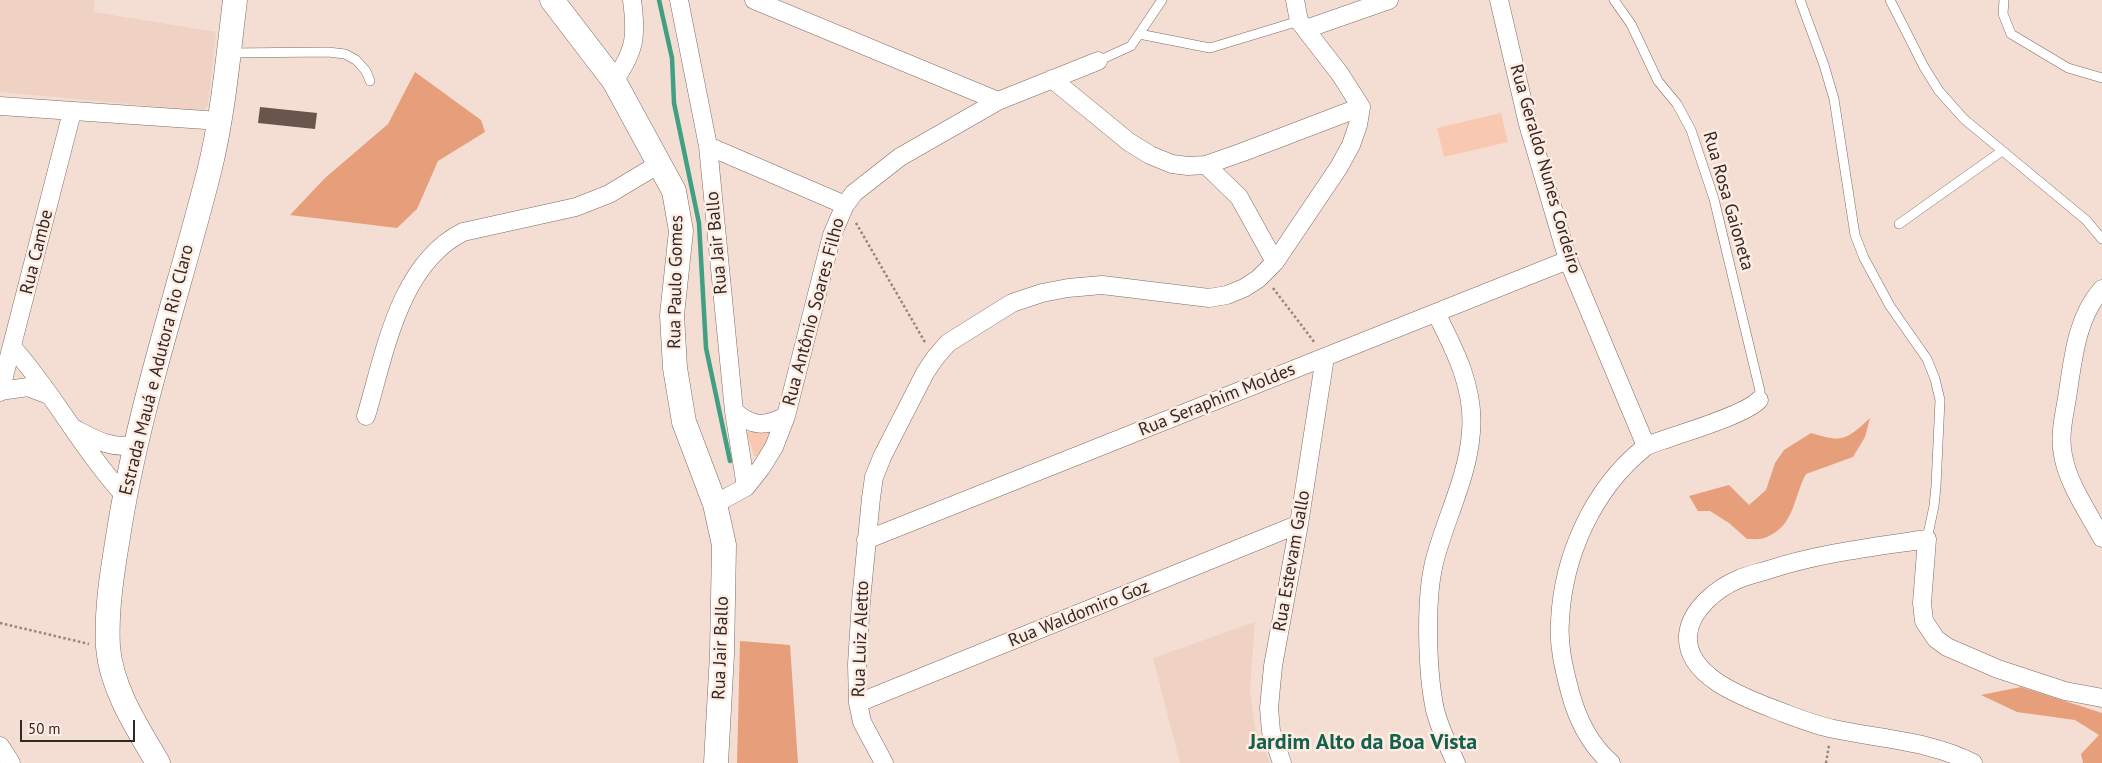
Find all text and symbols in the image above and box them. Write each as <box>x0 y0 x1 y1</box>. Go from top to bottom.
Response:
street label: Rua Geraldo Nunes Cordeiro <box>1505 62 1585 276</box>
street label: Rua Rosa Gaioneta <box>1698 129 1758 273</box>
street label: Rua Jair Ballo <box>702 191 732 295</box>
street label: Rua Cambe <box>16 207 58 297</box>
street label: Rua Paulo Gomes <box>664 215 688 349</box>
street label: Rua Antônio Soares Filho <box>779 216 849 408</box>
street label: Estrada Mauá e Adutora Rio Claro <box>115 242 199 498</box>
street label: Rua Seraphim Moldes <box>1135 359 1299 441</box>
street label: Rua Estevam Gallo <box>1269 489 1315 633</box>
street label: Rua Waldomiro Goz <box>1005 576 1153 652</box>
street label: Rua Luiz Aletto <box>848 580 874 698</box>
street label: Rua Jair Ballo <box>708 596 734 700</box>
scale bar <box>22 710 138 742</box>
text: 50 m <box>28 719 61 738</box>
district label: Jardim Alto da Boa Vista <box>1249 730 1477 756</box>

